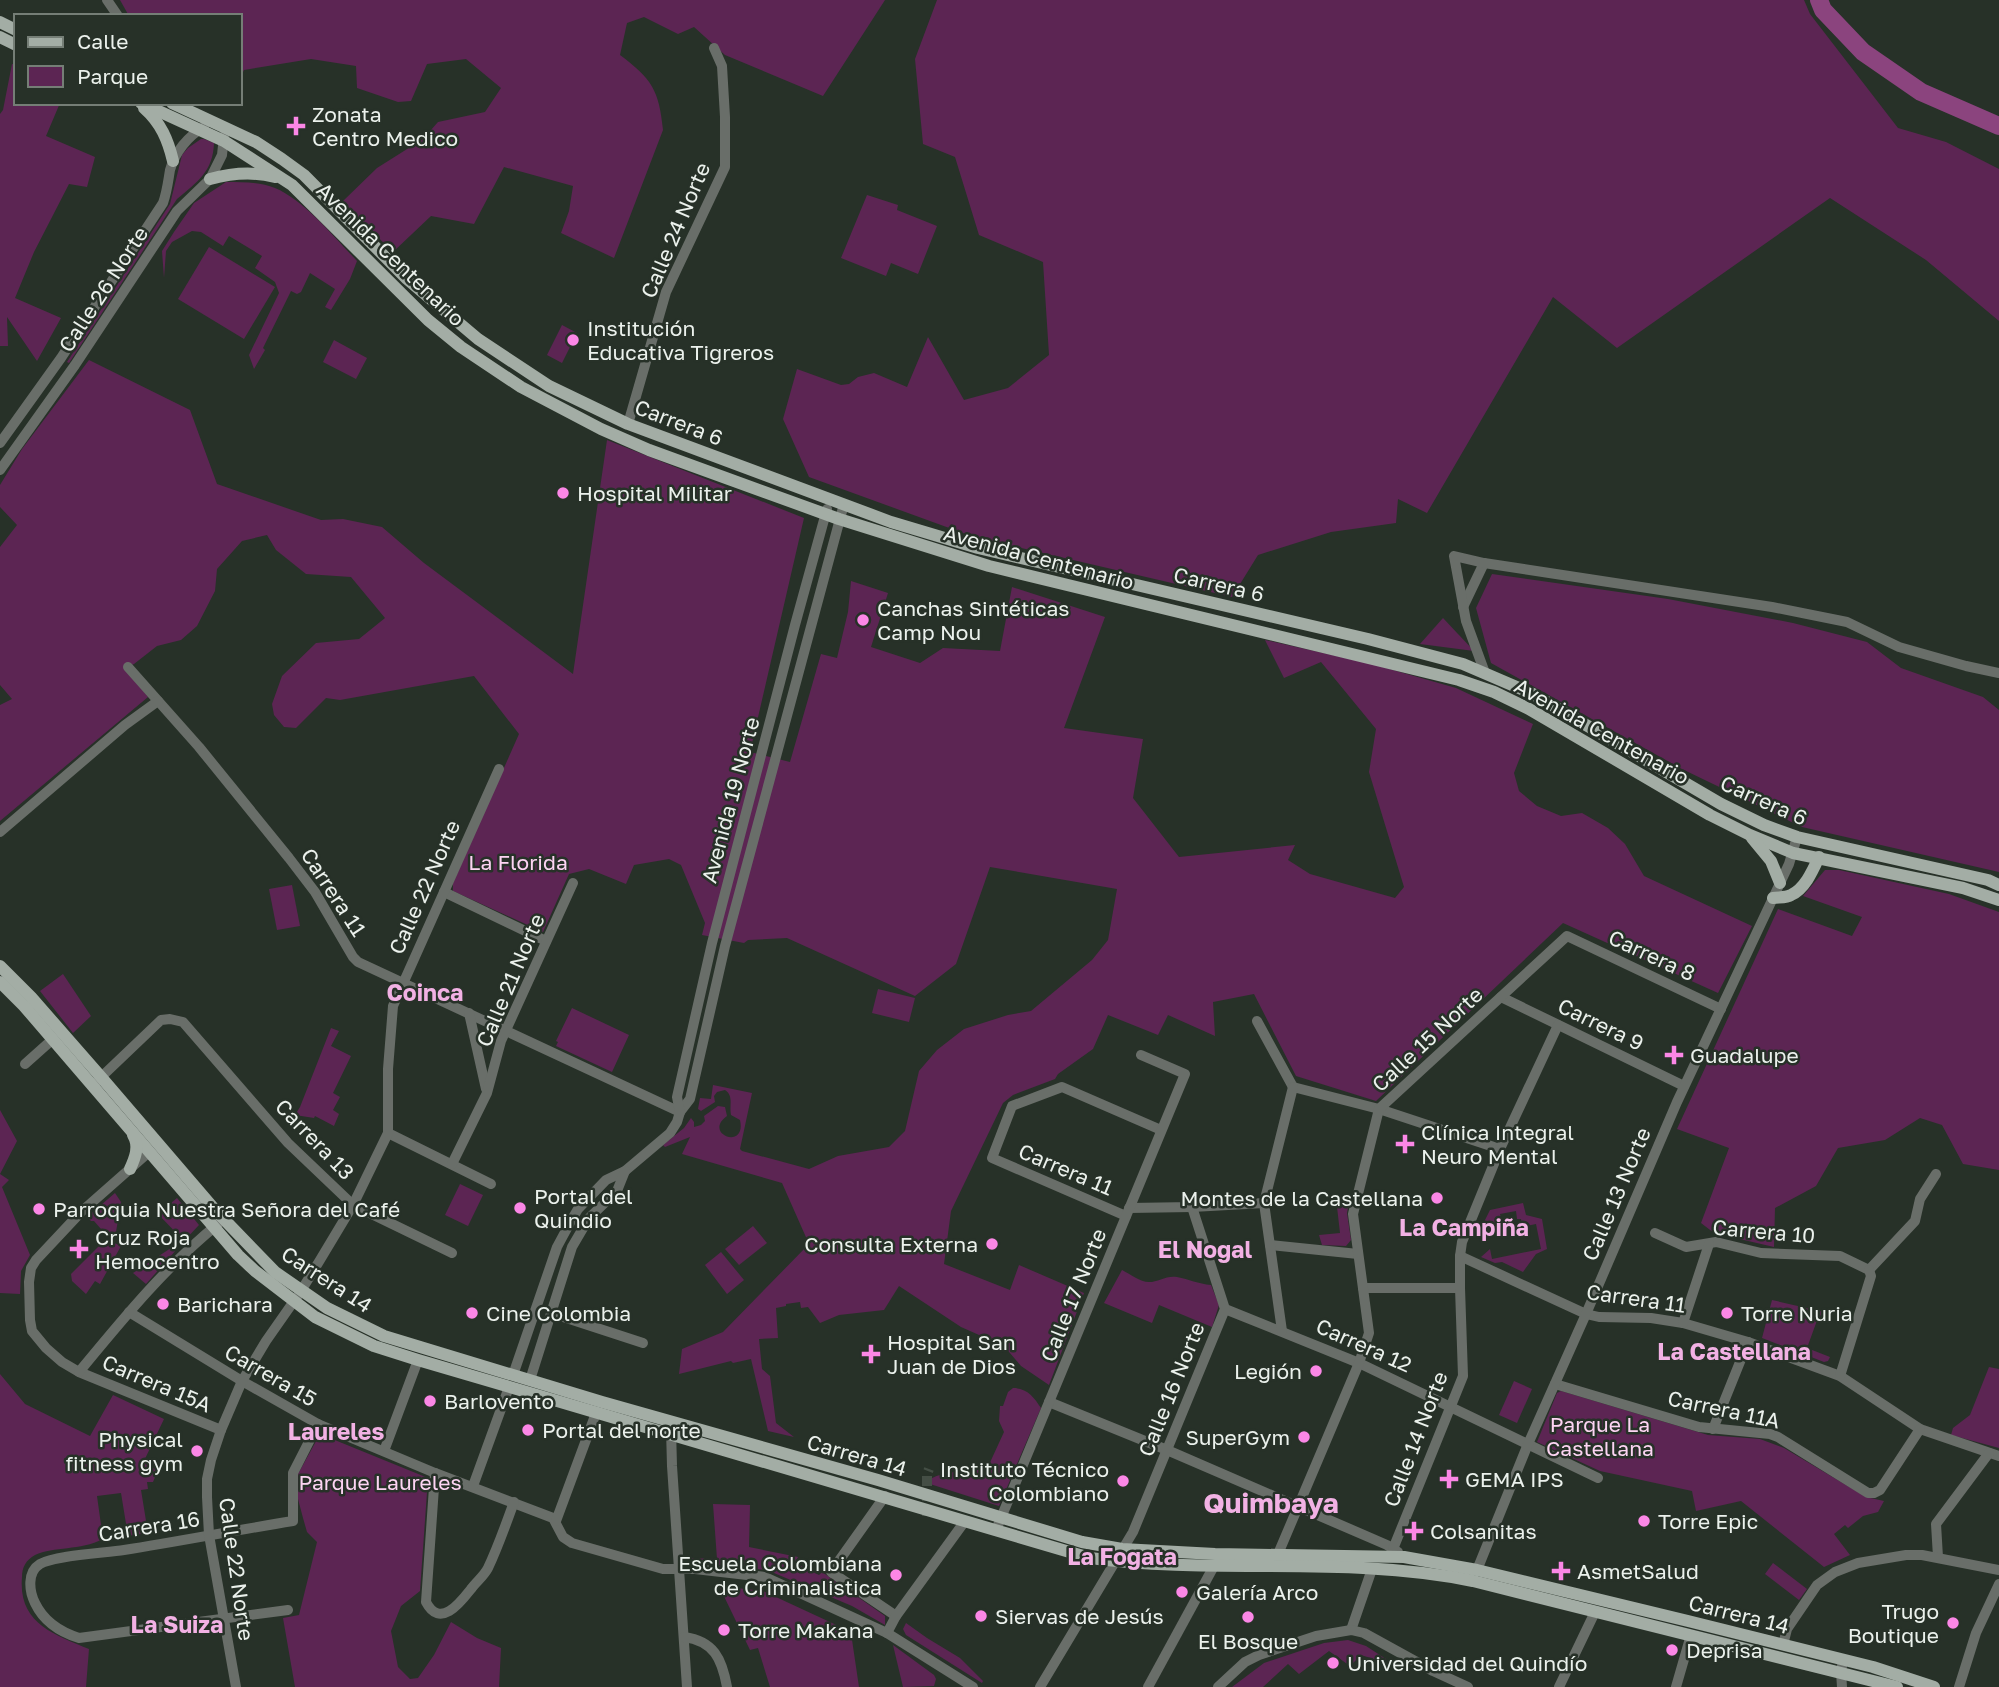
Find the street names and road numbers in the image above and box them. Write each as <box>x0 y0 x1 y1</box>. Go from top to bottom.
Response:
street label: Calle 24 Norte <box>635 158 715 302</box>
street label: Avenida Centenario <box>312 177 470 331</box>
street label: Calle 26 Norte <box>53 221 153 357</box>
street label: Carrera 6 <box>631 393 727 451</box>
street label: Avenida Centenario <box>941 519 1137 595</box>
street label: Carrera 6 <box>1171 561 1267 607</box>
street label: Avenida Centenario <box>1510 672 1694 790</box>
street label: Avenida 19 Norte <box>695 714 765 886</box>
street label: Carrera 6 <box>1717 769 1811 831</box>
street label: Calle 22 Norte <box>383 816 465 958</box>
street label: Carrera 11 <box>296 843 372 941</box>
street label: Calle 21 Norte <box>470 909 550 1051</box>
street label: Carrera 8 <box>1605 924 1699 986</box>
street label: Calle 15 Norte <box>1366 981 1488 1097</box>
street label: Carrera 9 <box>1554 992 1648 1056</box>
street label: Carrera 13 <box>270 1093 360 1185</box>
street label: Calle 13 Norte <box>1576 1123 1656 1265</box>
street label: Carrera 11 <box>1015 1138 1117 1200</box>
street label: Carrera 10 <box>1712 1214 1816 1248</box>
street label: Calle 17 Norte <box>1035 1225 1111 1365</box>
street label: Carrera 14 <box>277 1240 377 1318</box>
street label: Carrera 11 <box>1585 1278 1687 1318</box>
street label: Carrera 12 <box>1312 1312 1416 1378</box>
street label: Calle 16 Norte <box>1132 1318 1210 1460</box>
street label: Carrera 15 <box>220 1338 322 1412</box>
street label: Carrera 15A <box>99 1348 215 1418</box>
street label: Calle 14 Norte <box>1377 1368 1453 1510</box>
street label: Carrera 11A <box>1666 1384 1782 1434</box>
street label: Carrera 14 <box>804 1428 910 1482</box>
street label: Calle 22 Norte <box>214 1496 260 1642</box>
street label: Carrera 16 <box>96 1505 202 1547</box>
street label: Carrera 14 <box>1686 1589 1792 1639</box>

